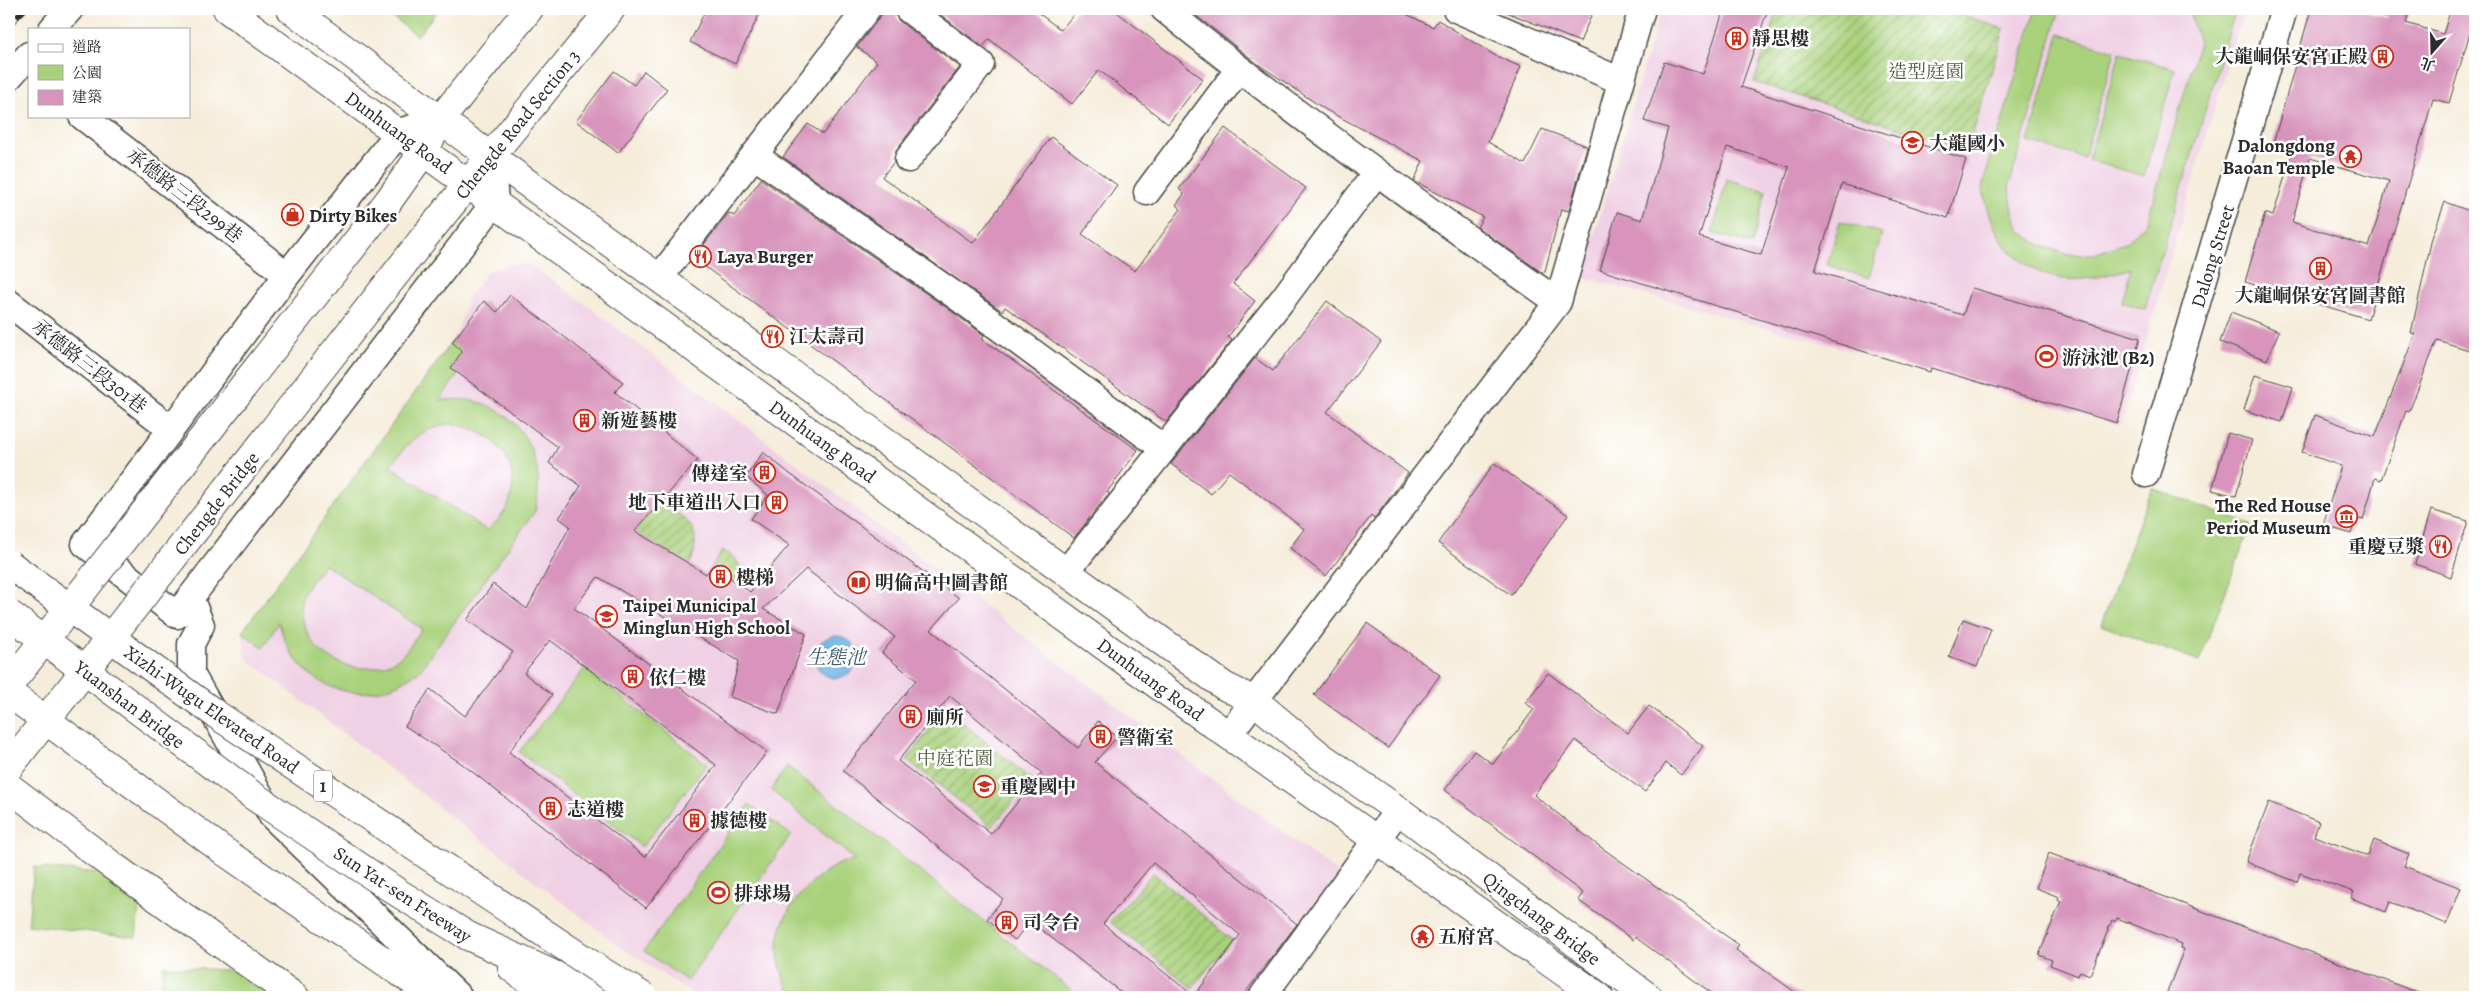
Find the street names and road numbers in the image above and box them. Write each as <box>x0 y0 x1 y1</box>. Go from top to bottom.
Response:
street label: Chengde Road Section 3 <box>449 44 586 205</box>
street label: Dunhuang Road <box>340 85 458 181</box>
street label: 承德路三段299巷 <box>121 142 248 249</box>
street label: Dalong Street <box>2185 201 2241 311</box>
street label: 承德路三段301巷 <box>27 314 152 420</box>
street label: Dunhuang Road <box>764 394 882 490</box>
street label: Chengde Bridge <box>168 446 266 561</box>
street label: Dunhuang Road <box>1092 632 1210 728</box>
street label: Xizhi-Wugu Elevated Road <box>119 639 305 781</box>
street label: Yuanshan Bridge <box>68 654 190 755</box>
road number: 1 <box>314 770 332 801</box>
street label: Sun Yat-sen Freeway <box>328 840 477 950</box>
street label: Qingchang Bridge <box>1477 866 1606 972</box>

